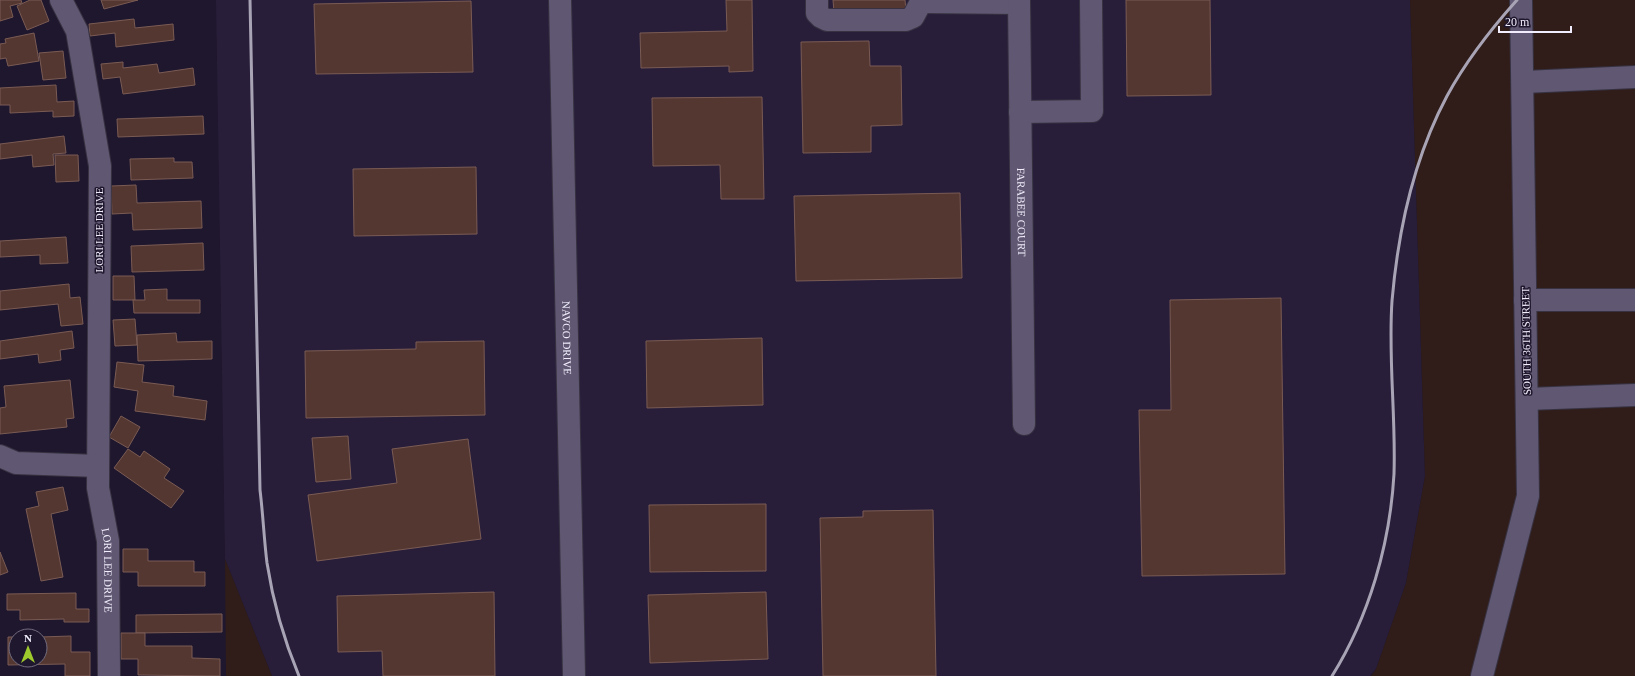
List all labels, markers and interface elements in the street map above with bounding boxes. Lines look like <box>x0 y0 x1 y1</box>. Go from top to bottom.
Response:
scale bar <box>1499 8 1571 34</box>
text: 20 m <box>1505 15 1530 29</box>
street label: FARABEE COURT <box>1015 168 1028 257</box>
street label: LORI LEE DRIVE <box>93 187 105 272</box>
street label: SOUTH 36TH STREET <box>1519 287 1533 395</box>
street label: NAVCO DRIVE <box>560 301 574 375</box>
street label: LORI LEE DRIVE <box>100 527 115 613</box>
north arrow <box>8 628 48 668</box>
text: N <box>24 632 32 644</box>

